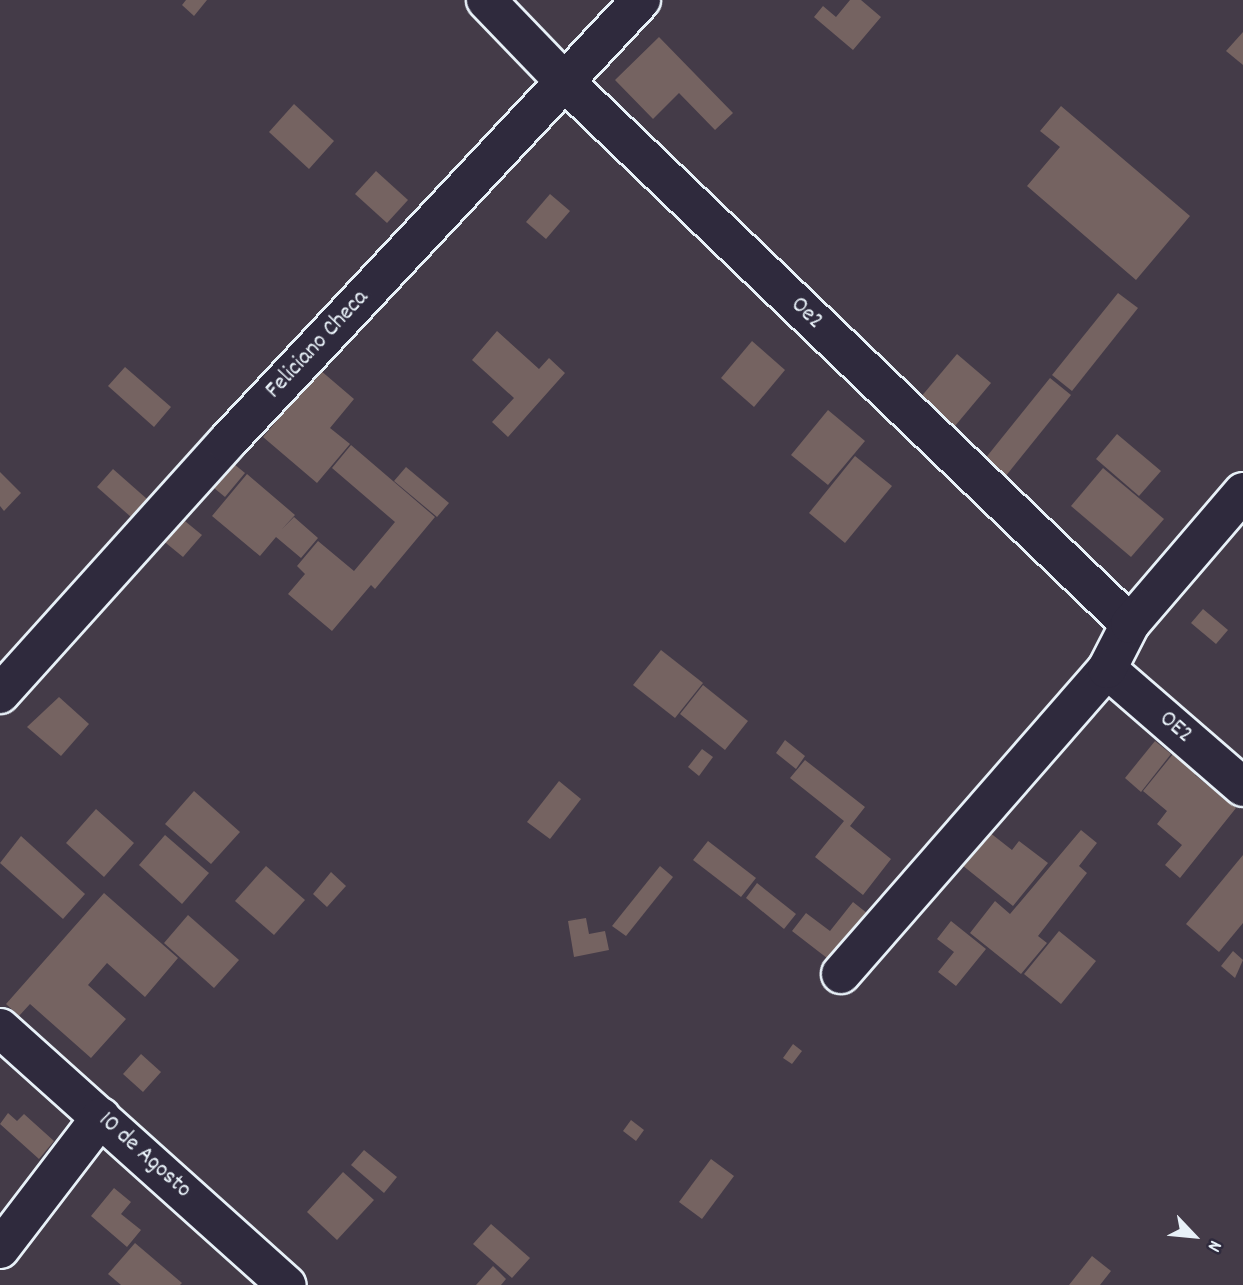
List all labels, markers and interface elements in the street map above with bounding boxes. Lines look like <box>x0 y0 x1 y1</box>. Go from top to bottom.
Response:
street label: Feliciano Checa <box>260 285 376 405</box>
street label: Oe2 <box>783 292 829 336</box>
street label: OE2 <box>1152 706 1198 750</box>
street label: 10 de Agosto <box>92 1107 196 1205</box>
north arrow <box>1159 1201 1229 1271</box>
text: N <box>1199 1235 1228 1256</box>

